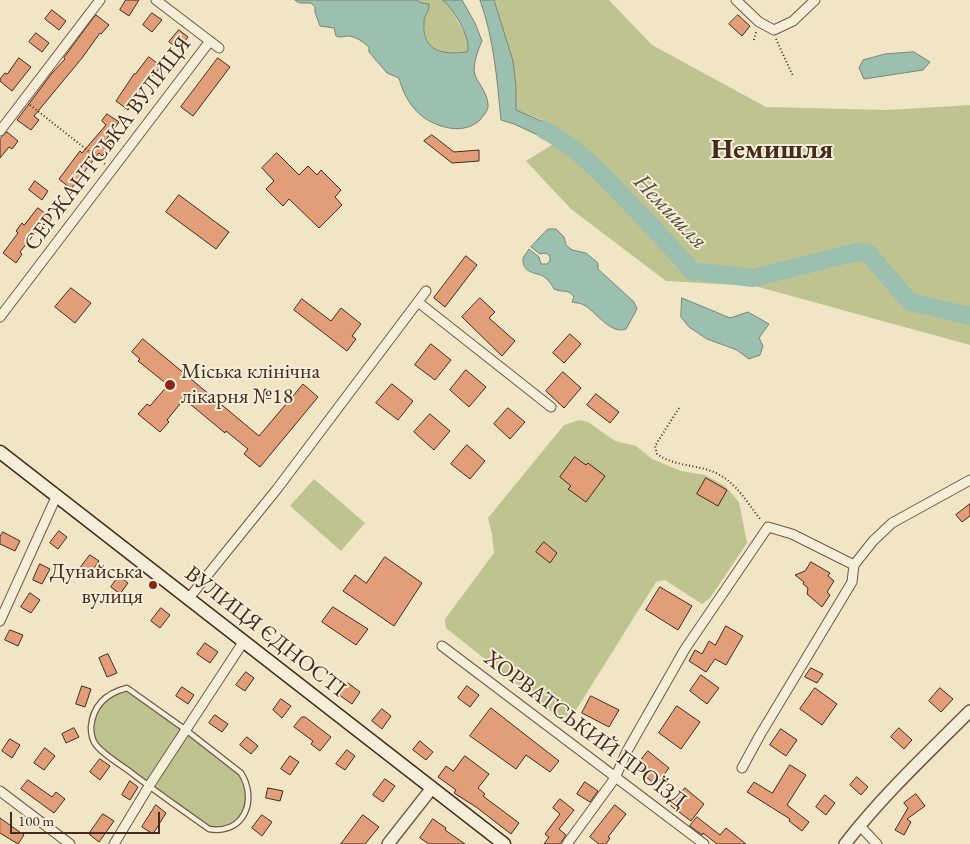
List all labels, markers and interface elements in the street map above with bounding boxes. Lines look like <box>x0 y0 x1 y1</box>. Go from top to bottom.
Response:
street label: СЕРЖАНТСЬКА ВУЛИЦЯ <box>19 32 197 256</box>
district label: Немишля <box>711 133 833 167</box>
water label: Немишля <box>627 168 713 256</box>
place label: Міська клінічна лікарня №18 <box>181 359 320 411</box>
marker: Міська клінічна лікарня №18 <box>163 378 177 392</box>
place label: Дунайська вулиця <box>50 559 143 610</box>
street label: ВУЛИЦЯ ЄДНОСТІ <box>179 561 351 703</box>
marker: Дунайська вулиця <box>147 579 159 591</box>
street label: ХОРВАТСЬКИЙ ПРОЇЗД <box>478 645 692 815</box>
scale bar <box>12 802 162 834</box>
text: 100 m <box>18 811 54 830</box>

